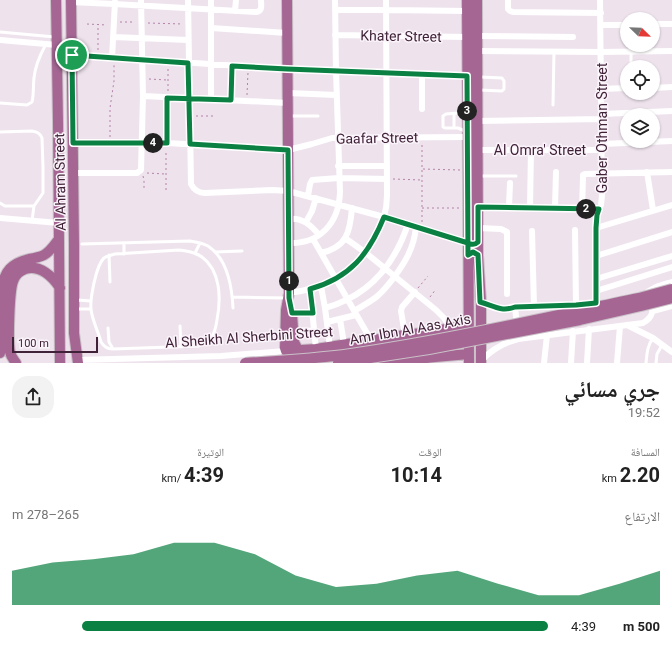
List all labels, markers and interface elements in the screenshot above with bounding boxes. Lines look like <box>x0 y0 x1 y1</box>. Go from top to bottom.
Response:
north arrow <box>620 12 660 52</box>
map controls <box>620 12 660 148</box>
street label: Khater Street <box>360 27 442 45</box>
pin <box>55 38 89 72</box>
icon: arrive <box>61 44 83 66</box>
button: locate <box>620 60 660 100</box>
street label: Gaber Othman Street <box>594 62 610 193</box>
pin: 3 <box>457 101 477 121</box>
text: 3 <box>464 104 470 117</box>
button: layers <box>620 108 660 148</box>
street label: Gaafar Street <box>336 129 419 147</box>
street label: Al Ahram Street <box>51 133 69 231</box>
pin: 4 <box>143 133 163 153</box>
text: 4 <box>150 136 156 149</box>
street label: Al Omra' Street <box>494 142 587 158</box>
pin: 2 <box>576 199 596 219</box>
text: 2 <box>583 202 589 215</box>
pin: 1 <box>279 271 299 291</box>
text: 1 <box>286 274 292 287</box>
street label: Amr Ibn Al Aas Axis <box>348 310 472 348</box>
street label: Al Sheikh Al Sherbini Street <box>165 323 334 351</box>
scale bar <box>12 335 98 354</box>
text: 100 m <box>18 337 49 350</box>
button: share <box>12 376 54 418</box>
text: جري مسائي <box>564 377 660 402</box>
text: 19:52 <box>628 405 660 420</box>
text: الوتيرة <box>197 446 224 459</box>
text: الوقت <box>418 446 442 459</box>
text: المسافة <box>631 446 660 459</box>
text: 4:39 <box>184 463 224 487</box>
text: 10:14 <box>390 463 442 487</box>
text: 2.20 <box>620 463 660 487</box>
text: /km <box>161 472 184 485</box>
text: km <box>602 472 620 485</box>
text: 265–278 m <box>12 507 79 522</box>
text: الارتفاع <box>625 509 660 524</box>
text: 4:39 <box>571 619 596 634</box>
text: 500 m <box>623 619 660 634</box>

